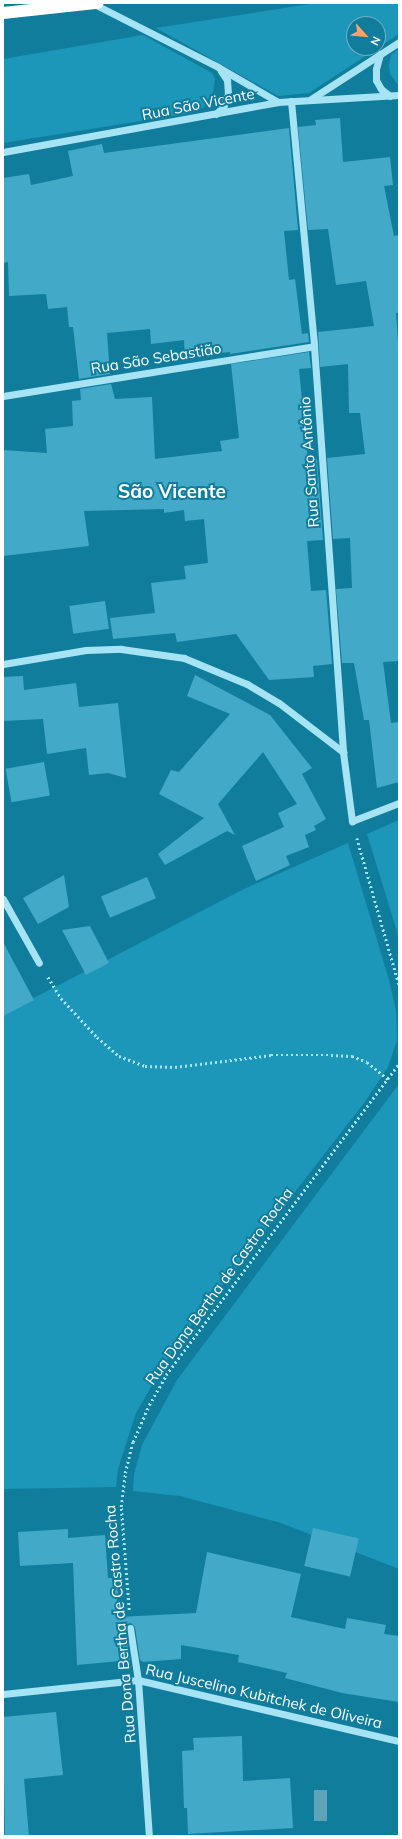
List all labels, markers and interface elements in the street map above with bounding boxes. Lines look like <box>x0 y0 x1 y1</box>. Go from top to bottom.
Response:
north arrow <box>346 16 386 56</box>
text: N <box>368 34 384 48</box>
street label: Rua São Vicente <box>140 84 256 124</box>
street label: Rua São Sebastião <box>89 339 223 377</box>
street label: Rua Santo Antônio <box>295 396 323 528</box>
district label: São Vicente <box>118 481 226 503</box>
street label: Rua Dona Bertha de Castro Rocha <box>141 1184 297 1388</box>
street label: Rua Dona Bertha de Castro Rocha <box>101 1504 139 1744</box>
street label: Rua Juscelino Kubitchek de Oliveira <box>144 1660 384 1732</box>

